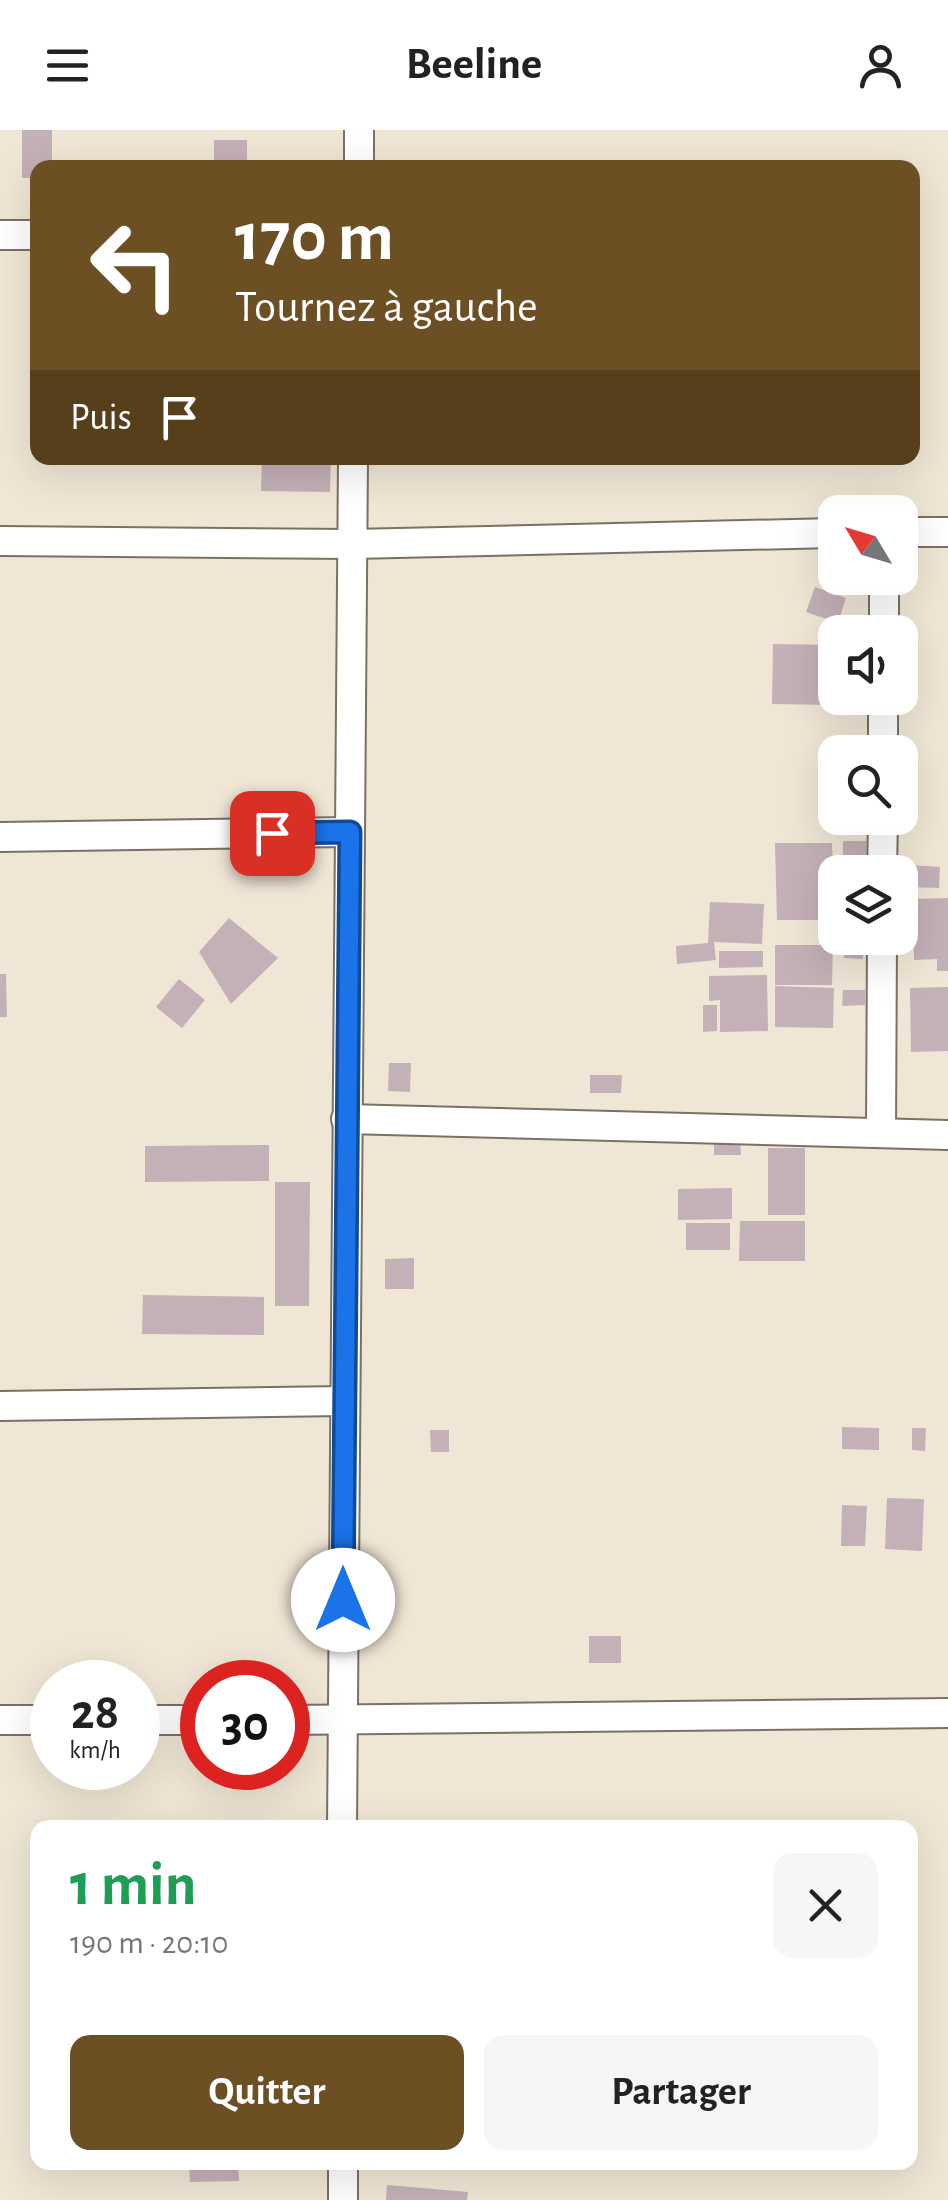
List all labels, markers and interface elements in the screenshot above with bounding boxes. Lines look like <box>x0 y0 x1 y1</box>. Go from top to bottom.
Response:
icon: menu <box>40 38 95 93</box>
icon: person <box>853 38 908 93</box>
text: Beeline <box>406 42 542 87</box>
icon: left <box>70 200 200 330</box>
text: 170 m <box>235 203 394 273</box>
text: Tournez à gauche <box>235 285 538 330</box>
icon: arrive <box>152 390 207 445</box>
text: Puis <box>70 399 132 437</box>
north arrow <box>818 495 918 595</box>
map controls <box>818 495 918 955</box>
button: sound <box>818 615 918 715</box>
button: search <box>818 735 918 835</box>
pin <box>230 791 315 876</box>
icon: arrive <box>245 806 300 861</box>
button: layers <box>818 855 918 955</box>
position arrow <box>291 1548 395 1652</box>
speed limit sign: 30 <box>180 1660 310 1790</box>
text: 28 <box>71 1688 119 1738</box>
text: km/h <box>69 1738 121 1763</box>
button: close <box>773 1853 878 1958</box>
text: 1 min <box>70 1856 196 1916</box>
text: 190 m · 20:10 <box>70 1927 228 1959</box>
button: Quitter <box>70 2035 464 2150</box>
button: Partager <box>484 2035 878 2150</box>

